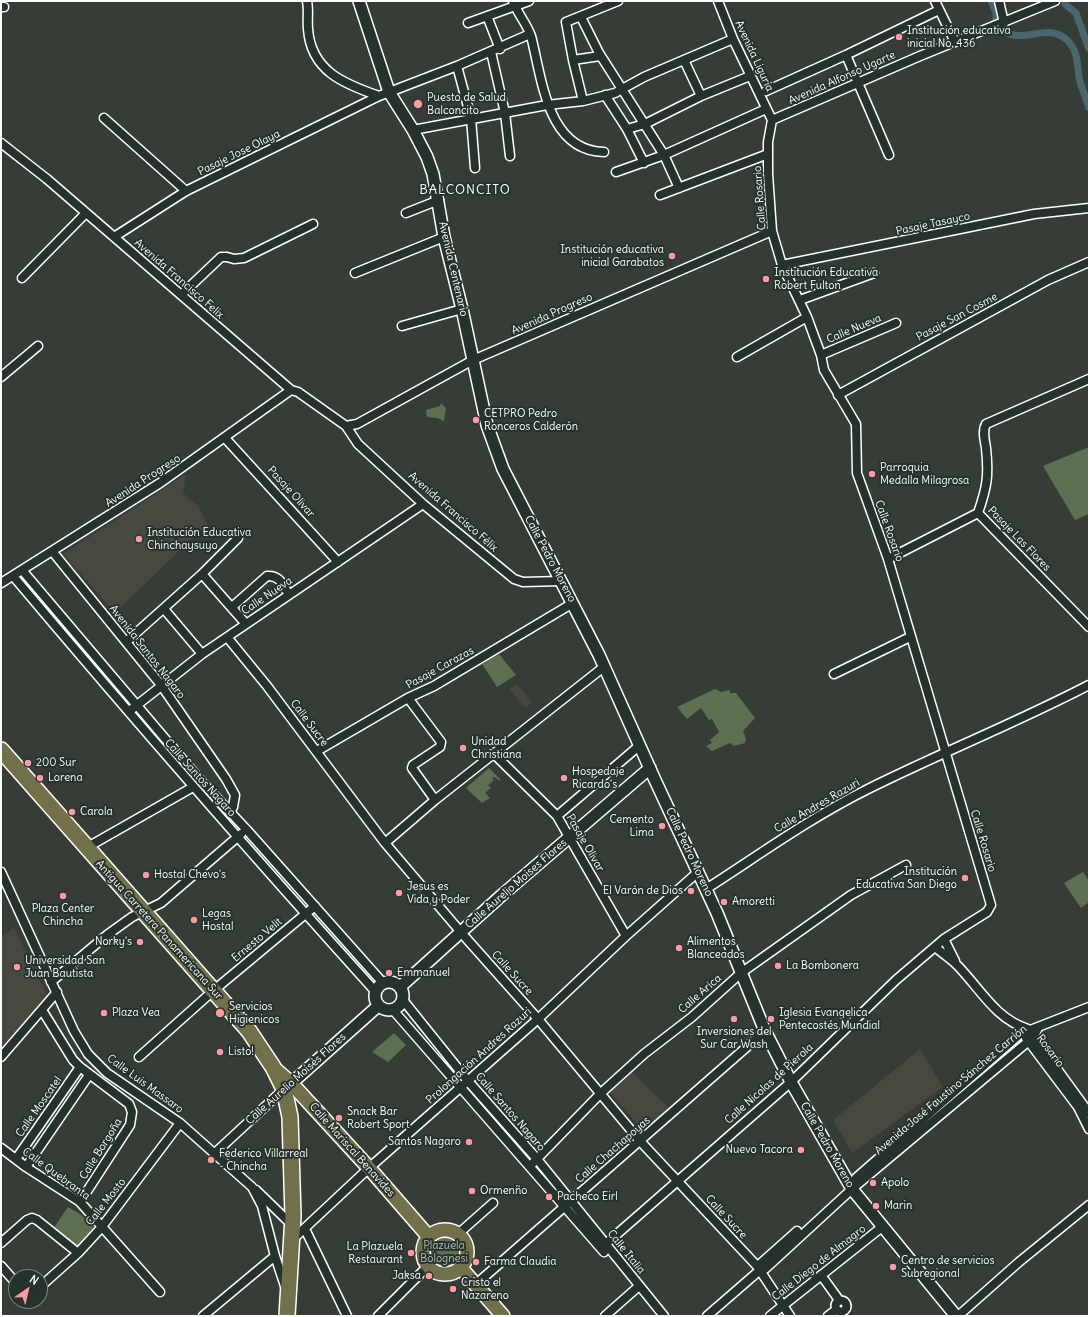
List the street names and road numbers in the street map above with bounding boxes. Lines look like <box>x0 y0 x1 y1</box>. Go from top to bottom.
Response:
street label: Avenida Liguria <box>732 18 776 94</box>
street label: Avenida Alfonso Ugarte <box>786 48 898 108</box>
street label: Pasaje Jose Olaya <box>196 127 282 179</box>
street label: Calle Rosario <box>751 165 769 231</box>
street label: Pasaje Tasayco <box>895 210 971 238</box>
street label: Avenida Centenario <box>436 220 470 318</box>
street label: Avenida Francisco Felix <box>131 236 227 322</box>
street label: Avenida Progreso <box>510 290 594 338</box>
street label: Pasaje San Cosme <box>914 290 1000 344</box>
street label: Calle Nueva <box>825 312 883 346</box>
street label: Avenida Progreso <box>103 452 183 510</box>
street label: Pasaje Olivar <box>265 464 317 520</box>
street label: Avenida Francisco Félix <box>405 469 501 555</box>
street label: Calle Rosario <box>872 498 906 564</box>
street label: Pasaje Las Flores <box>985 504 1053 574</box>
street label: Calle Pedro Moreno <box>522 513 578 605</box>
street label: Calle Nueva <box>239 574 295 618</box>
street label: Avenida Santos Nagaro <box>106 602 188 702</box>
street label: Pasaje Carazas <box>404 644 476 692</box>
street label: Calle Sucre <box>287 697 331 749</box>
street label: Calle Santos Nagaro <box>162 736 238 820</box>
street label: Calle Andres Razuri <box>772 776 862 836</box>
street label: Calle Pedro Moreno <box>663 806 715 898</box>
street label: Calle Rosario <box>967 808 999 874</box>
street label: Pasaje Olivar <box>563 812 607 874</box>
street label: Calle Aureljo Moises Flores <box>463 836 569 932</box>
street label: Antigua Carretera Panamericana Sur <box>93 857 225 1003</box>
street label: Ernesto Velit <box>229 915 285 965</box>
street label: Calle Sucre <box>489 948 535 998</box>
street label: Calle Arica <box>676 972 724 1016</box>
street label: Prolongación Andres Razuri <box>424 1005 534 1107</box>
street label: Avenida José Faustino Sánchez Carrión <box>872 1022 1030 1158</box>
street label: Calle Aurelio Moisés Flores <box>243 1031 349 1127</box>
street label: Rosario <box>1033 1032 1067 1070</box>
street label: Calle Nicolas de Pierola <box>722 1041 816 1127</box>
street label: Calle Luis Massaro <box>104 1052 186 1116</box>
street label: Calle Santos Nagaro <box>472 1070 548 1154</box>
street label: Calle Moscatel <box>13 1074 65 1140</box>
street label: Calle Mariscal Benavides <box>306 1100 398 1200</box>
street label: Calle Pedro Moreno <box>797 1100 857 1190</box>
street label: Calle Chachapoyas <box>573 1114 653 1186</box>
street label: Calle Borgoña <box>77 1116 125 1182</box>
street label: Calle Quebranta <box>20 1145 92 1203</box>
street label: Calle Mosto <box>83 1176 129 1228</box>
street label: Calle Sucre <box>702 1192 750 1242</box>
street label: Calle Diego de Almagro <box>770 1222 868 1304</box>
street label: Calle Italia <box>604 1227 648 1277</box>

